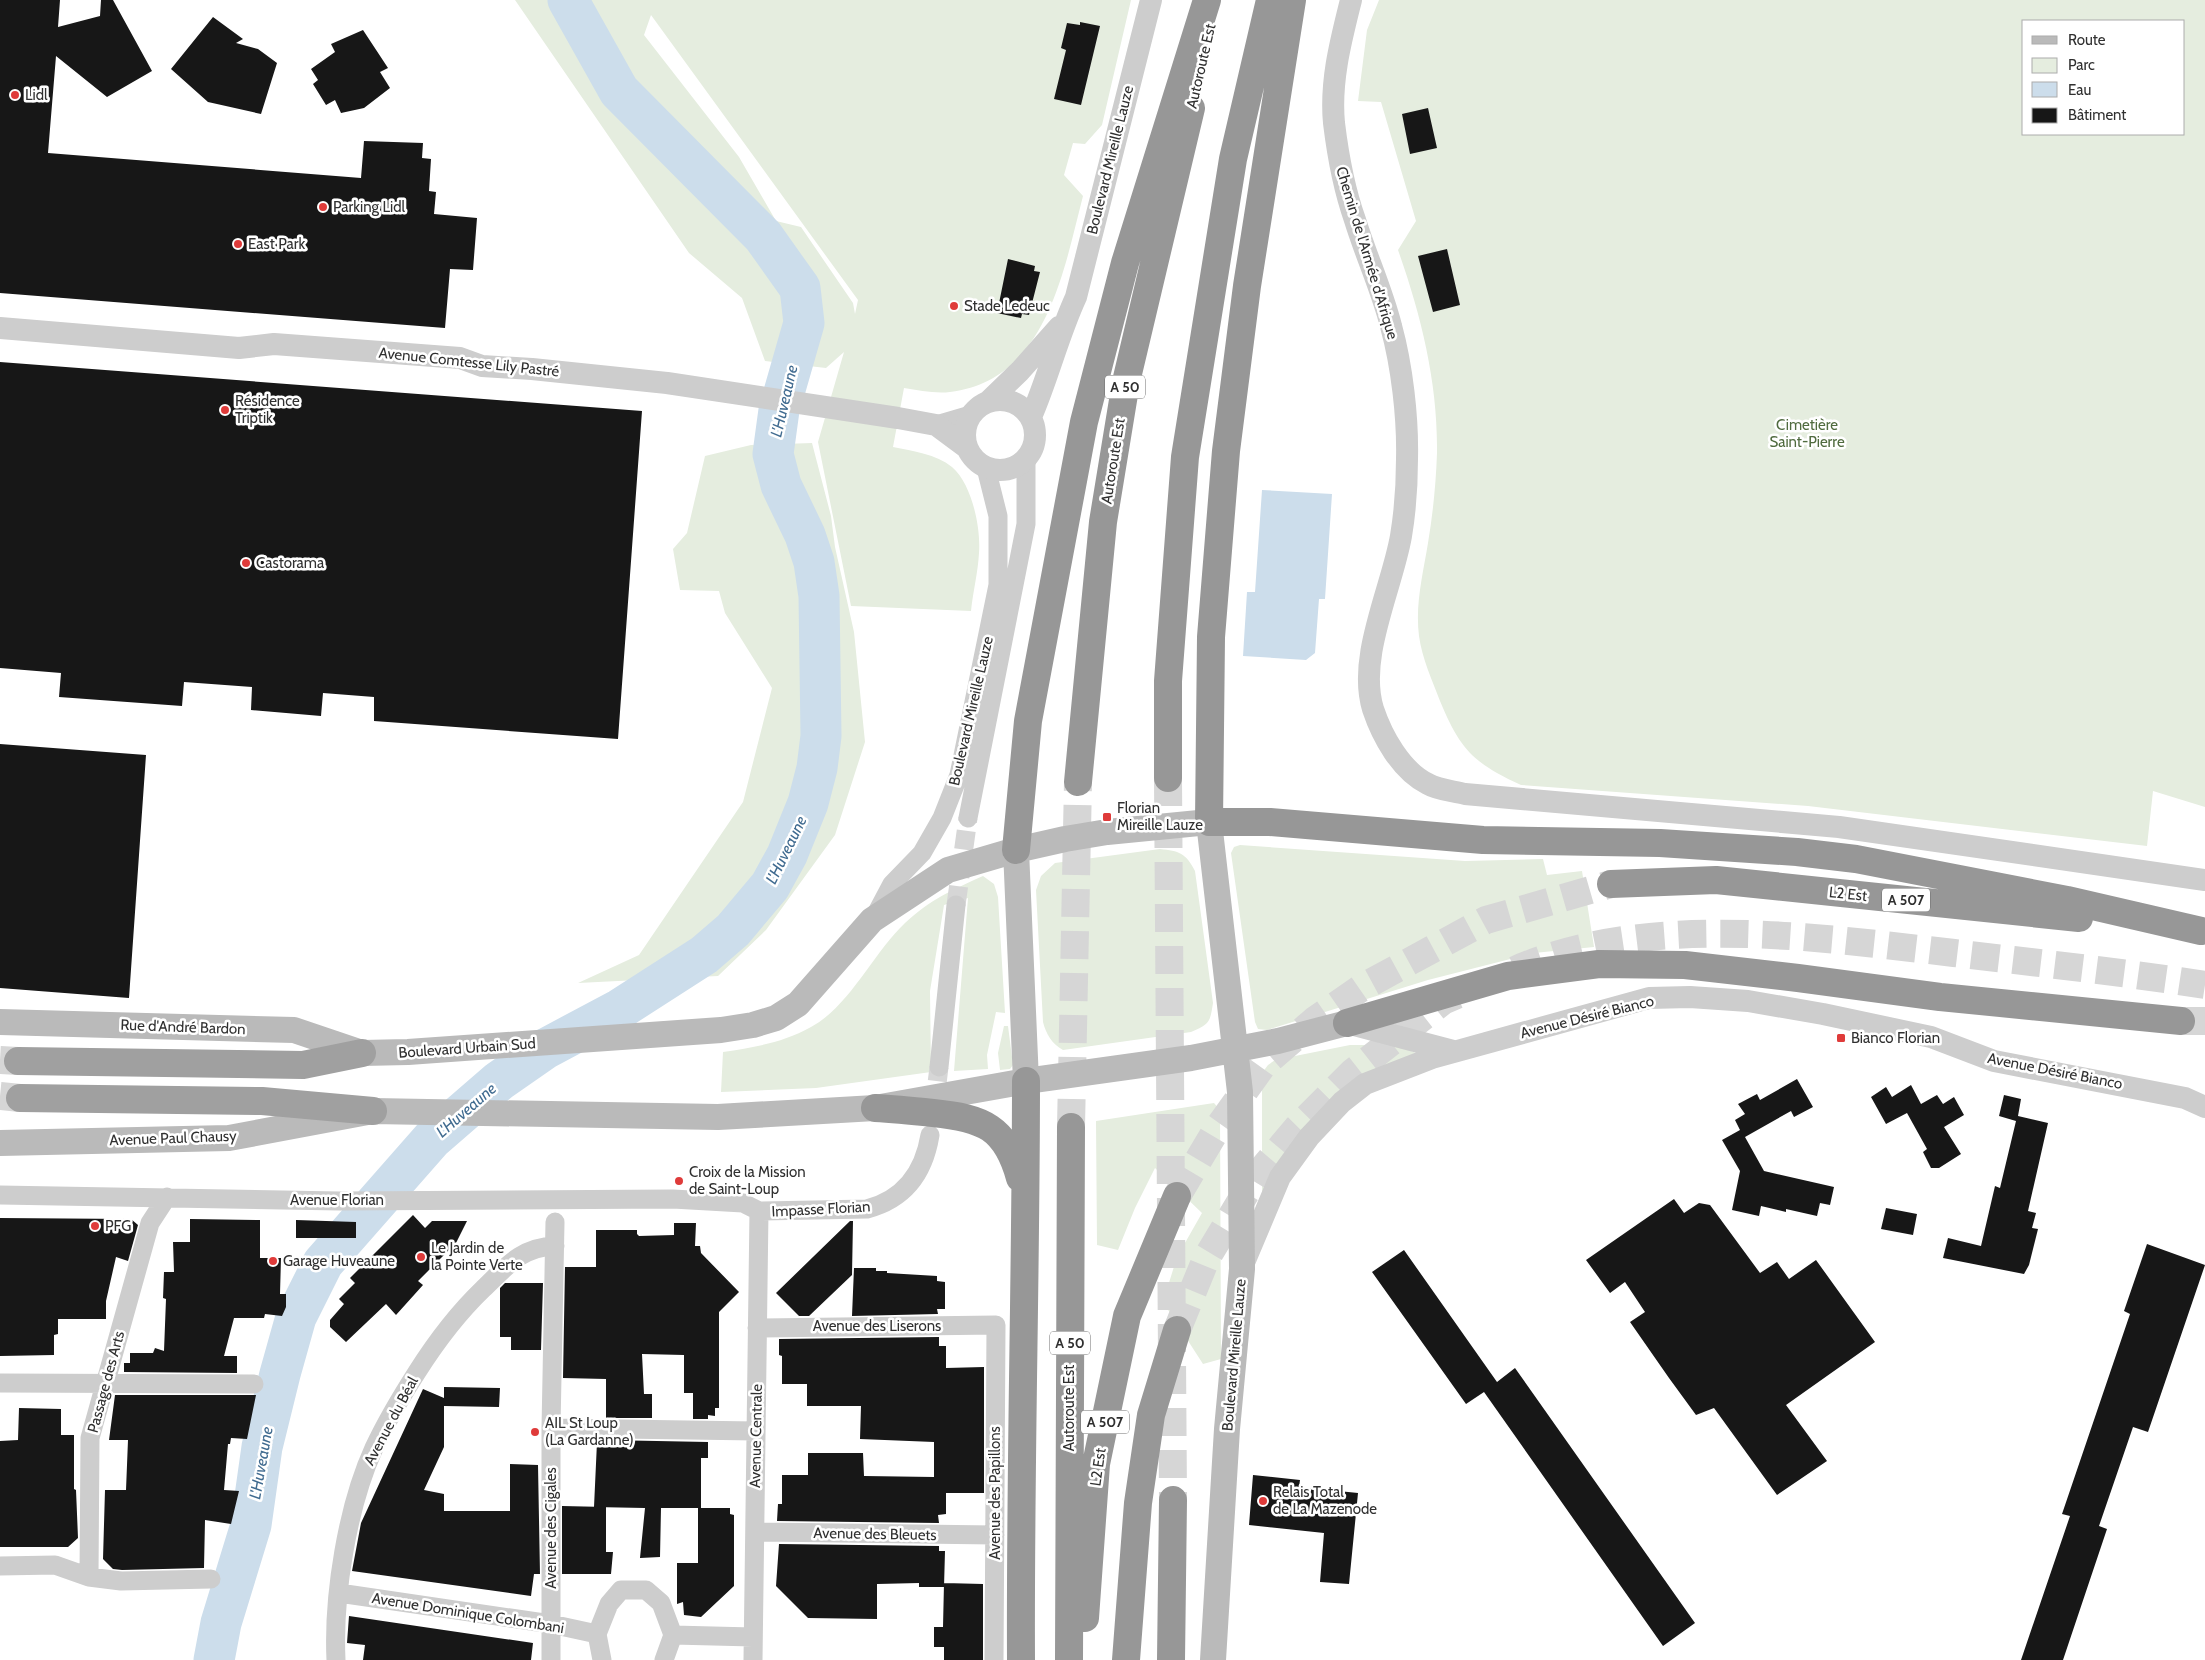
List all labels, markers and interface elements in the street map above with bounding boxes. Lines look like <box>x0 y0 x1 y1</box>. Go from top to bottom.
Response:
legend <box>2022 20 2185 135</box>
street label: Autoroute Est <box>1183 22 1219 110</box>
text: Route <box>2068 31 2106 49</box>
text: Parc <box>2068 56 2095 74</box>
text: Eau <box>2068 81 2091 99</box>
street label: Boulevard Mireille Lauze <box>1083 83 1137 236</box>
place label: Lidl <box>25 86 48 104</box>
marker: Lidl <box>9 89 21 101</box>
text: Bâtiment <box>2068 106 2126 124</box>
street label: Chemin de l'Armée d'Afrique <box>1332 164 1402 342</box>
place label: Parking Lidl <box>333 198 405 216</box>
marker: Parking Lidl <box>317 201 329 213</box>
place label: East Park <box>248 235 305 253</box>
marker: East Park <box>232 238 244 250</box>
place label: Stade Ledeuc <box>964 297 1050 315</box>
marker: Stade Ledeuc <box>948 300 960 312</box>
street label: Avenue Comtesse Lily Pastré <box>378 344 561 380</box>
water label: L'Huveaune <box>767 363 801 439</box>
road number: A 50 <box>1105 376 1145 398</box>
place label: Résidence Triptik <box>235 392 300 427</box>
marker: Résidence Triptik <box>219 404 231 416</box>
park label: Cimetière Saint-Pierre <box>1769 416 1845 451</box>
street label: Autoroute Est <box>1097 417 1129 505</box>
place label: Castorama <box>256 554 325 572</box>
marker: Castorama <box>240 557 252 569</box>
street label: Boulevard Mireille Lauze <box>945 634 997 787</box>
place label: Florian Mireille Lauze <box>1117 799 1203 834</box>
marker: Florian Mireille Lauze <box>1101 811 1113 823</box>
water label: L'Huveaune <box>761 813 811 887</box>
street label: L2 Est <box>1828 883 1868 905</box>
road number: A 507 <box>1882 888 1930 912</box>
street label: Avenue Désiré Bianco <box>1518 992 1656 1042</box>
street label: Rue d'André Bardon <box>120 1016 246 1038</box>
place label: Bianco Florian <box>1851 1029 1940 1047</box>
marker: Bianco Florian <box>1835 1032 1847 1044</box>
street label: Boulevard Urbain Sud <box>398 1034 536 1062</box>
street label: Avenue Désiré Bianco <box>1986 1049 2124 1093</box>
water label: L'Huveaune <box>432 1079 500 1141</box>
street label: Avenue Paul Chausy <box>109 1127 237 1149</box>
place label: Croix de la Mission de Saint-Loup <box>689 1163 806 1198</box>
marker: Croix de la Mission de Saint-Loup <box>673 1175 685 1187</box>
street label: Avenue Florian <box>290 1191 384 1209</box>
street label: Impasse Florian <box>771 1197 871 1221</box>
place label: PFG <box>105 1217 131 1235</box>
marker: PFG <box>89 1220 101 1232</box>
place label: Le Jardin de la Pointe Verte <box>431 1239 523 1274</box>
marker: Le Jardin de la Pointe Verte <box>415 1251 427 1263</box>
place label: Garage Huveaune <box>283 1252 395 1270</box>
marker: Garage Huveaune <box>267 1255 279 1267</box>
street label: Boulevard Mireille Lauze <box>1218 1278 1250 1432</box>
street label: Avenue des Liserons <box>813 1317 941 1335</box>
street label: Passage des Arts <box>84 1329 128 1435</box>
road number: A 50 <box>1050 1332 1090 1355</box>
street label: Autoroute Est <box>1060 1365 1078 1451</box>
street label: Avenue du Béal <box>360 1373 422 1468</box>
street label: Avenue Centrale <box>746 1384 766 1488</box>
road number: A 507 <box>1081 1410 1129 1434</box>
place label: AIL St Loup (La Gardanne) <box>545 1414 634 1449</box>
water label: L'Huveaune <box>245 1425 277 1501</box>
marker: AIL St Loup (La Gardanne) <box>529 1426 541 1438</box>
street label: Avenue des Papillons <box>986 1426 1004 1560</box>
street label: L2 Est <box>1086 1447 1110 1487</box>
street label: Avenue des Cigales <box>542 1467 560 1589</box>
place label: Relais Total de La Mazenode <box>1273 1483 1377 1518</box>
marker: Relais Total de La Mazenode <box>1257 1495 1269 1507</box>
street label: Avenue des Bleuets <box>813 1524 937 1544</box>
street label: Avenue Dominique Colombani <box>371 1589 565 1637</box>

